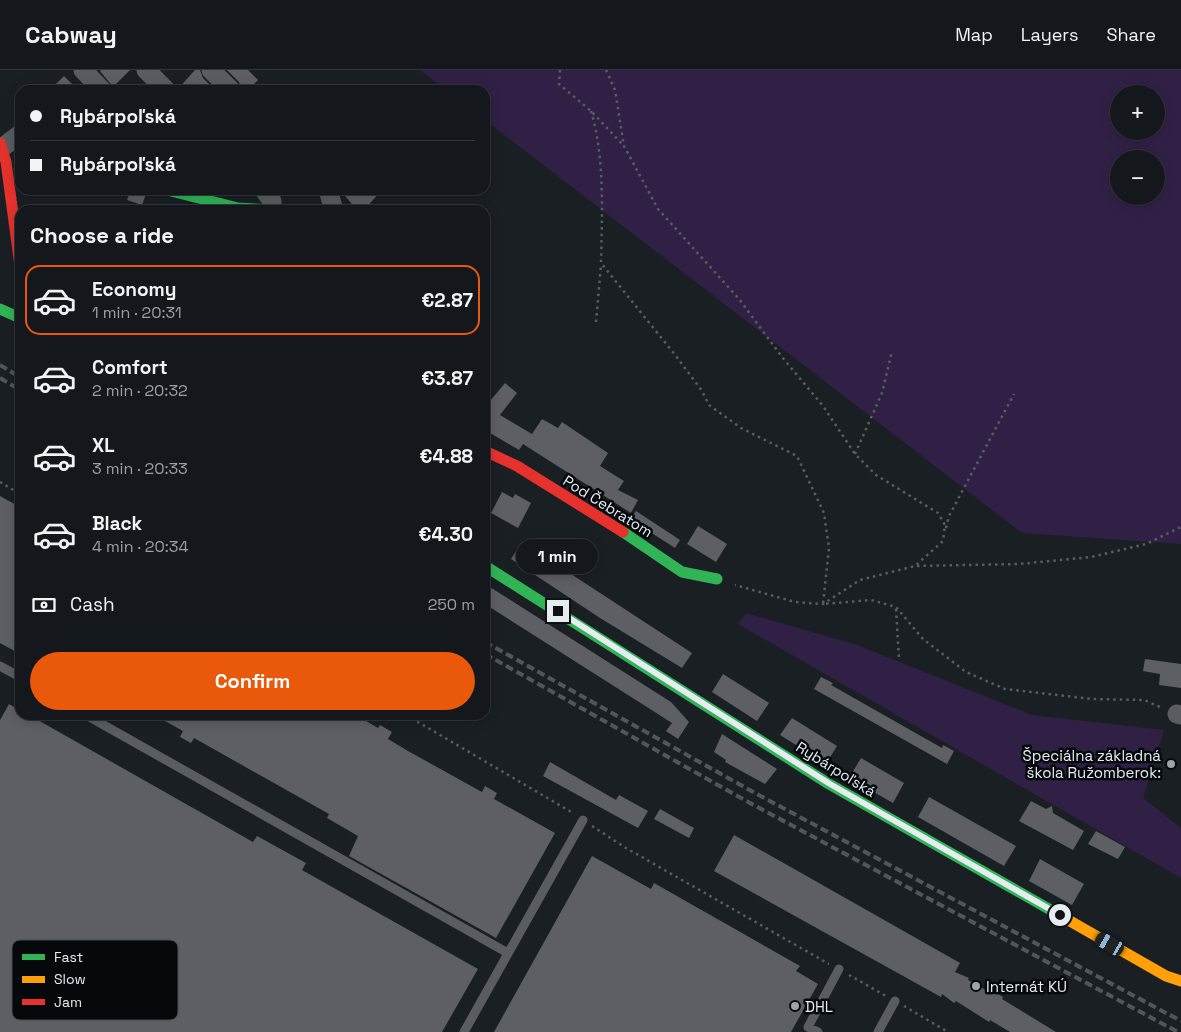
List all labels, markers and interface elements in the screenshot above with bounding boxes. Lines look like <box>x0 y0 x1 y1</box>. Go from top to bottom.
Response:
text: Cabway <box>25 19 117 50</box>
text: Map <box>955 23 993 46</box>
text: Layers <box>1021 23 1078 46</box>
text: Share <box>1106 23 1156 46</box>
map controls <box>1110 85 1165 205</box>
button: + <box>1110 85 1165 140</box>
text: Rybárpoľská <box>60 104 176 129</box>
button: − <box>1110 150 1165 205</box>
text: Rybárpoľská <box>60 152 176 177</box>
text: Choose a ride <box>30 221 174 249</box>
text: Economy <box>92 277 176 302</box>
icon: car <box>32 278 77 323</box>
text: €2.87 <box>421 288 473 313</box>
text: 1 min · 20:31 <box>92 302 182 323</box>
text: Comfort <box>92 355 168 380</box>
icon: car <box>32 356 77 401</box>
text: €3.87 <box>421 366 473 391</box>
text: 2 min · 20:32 <box>92 380 188 401</box>
text: XL <box>92 433 115 458</box>
icon: car <box>32 434 77 479</box>
text: €4.88 <box>420 444 473 469</box>
text: 3 min · 20:33 <box>92 458 188 479</box>
street label: Pod Čebratom <box>560 471 656 541</box>
text: Black <box>92 511 142 536</box>
icon: car <box>32 512 77 557</box>
text: €4.30 <box>419 522 473 547</box>
text: 4 min · 20:34 <box>92 536 188 557</box>
callout: 1 min <box>517 538 599 574</box>
text: 1 min <box>537 546 577 567</box>
icon: cash <box>30 591 58 619</box>
text: Cash <box>70 592 115 617</box>
text: 250 m <box>428 594 475 615</box>
route end <box>547 600 569 622</box>
button: Confirm <box>30 652 475 710</box>
street label: Rybárpoľská <box>793 737 880 801</box>
place label: Špeciálna základná škola Ružomberok: <box>1023 746 1161 782</box>
marker: Špeciálna základná škola Ružomberok: <box>1165 758 1177 770</box>
route start <box>1049 904 1071 926</box>
car <box>1093 930 1126 958</box>
legend <box>12 940 178 1020</box>
text: Fast <box>54 948 83 966</box>
text: Slow <box>54 970 86 988</box>
place label: Internát KÚ <box>986 977 1067 996</box>
marker: Internát KÚ <box>970 980 982 992</box>
text: Jam <box>54 993 82 1011</box>
place label: DHL <box>805 997 833 1016</box>
marker: DHL <box>789 1000 801 1012</box>

